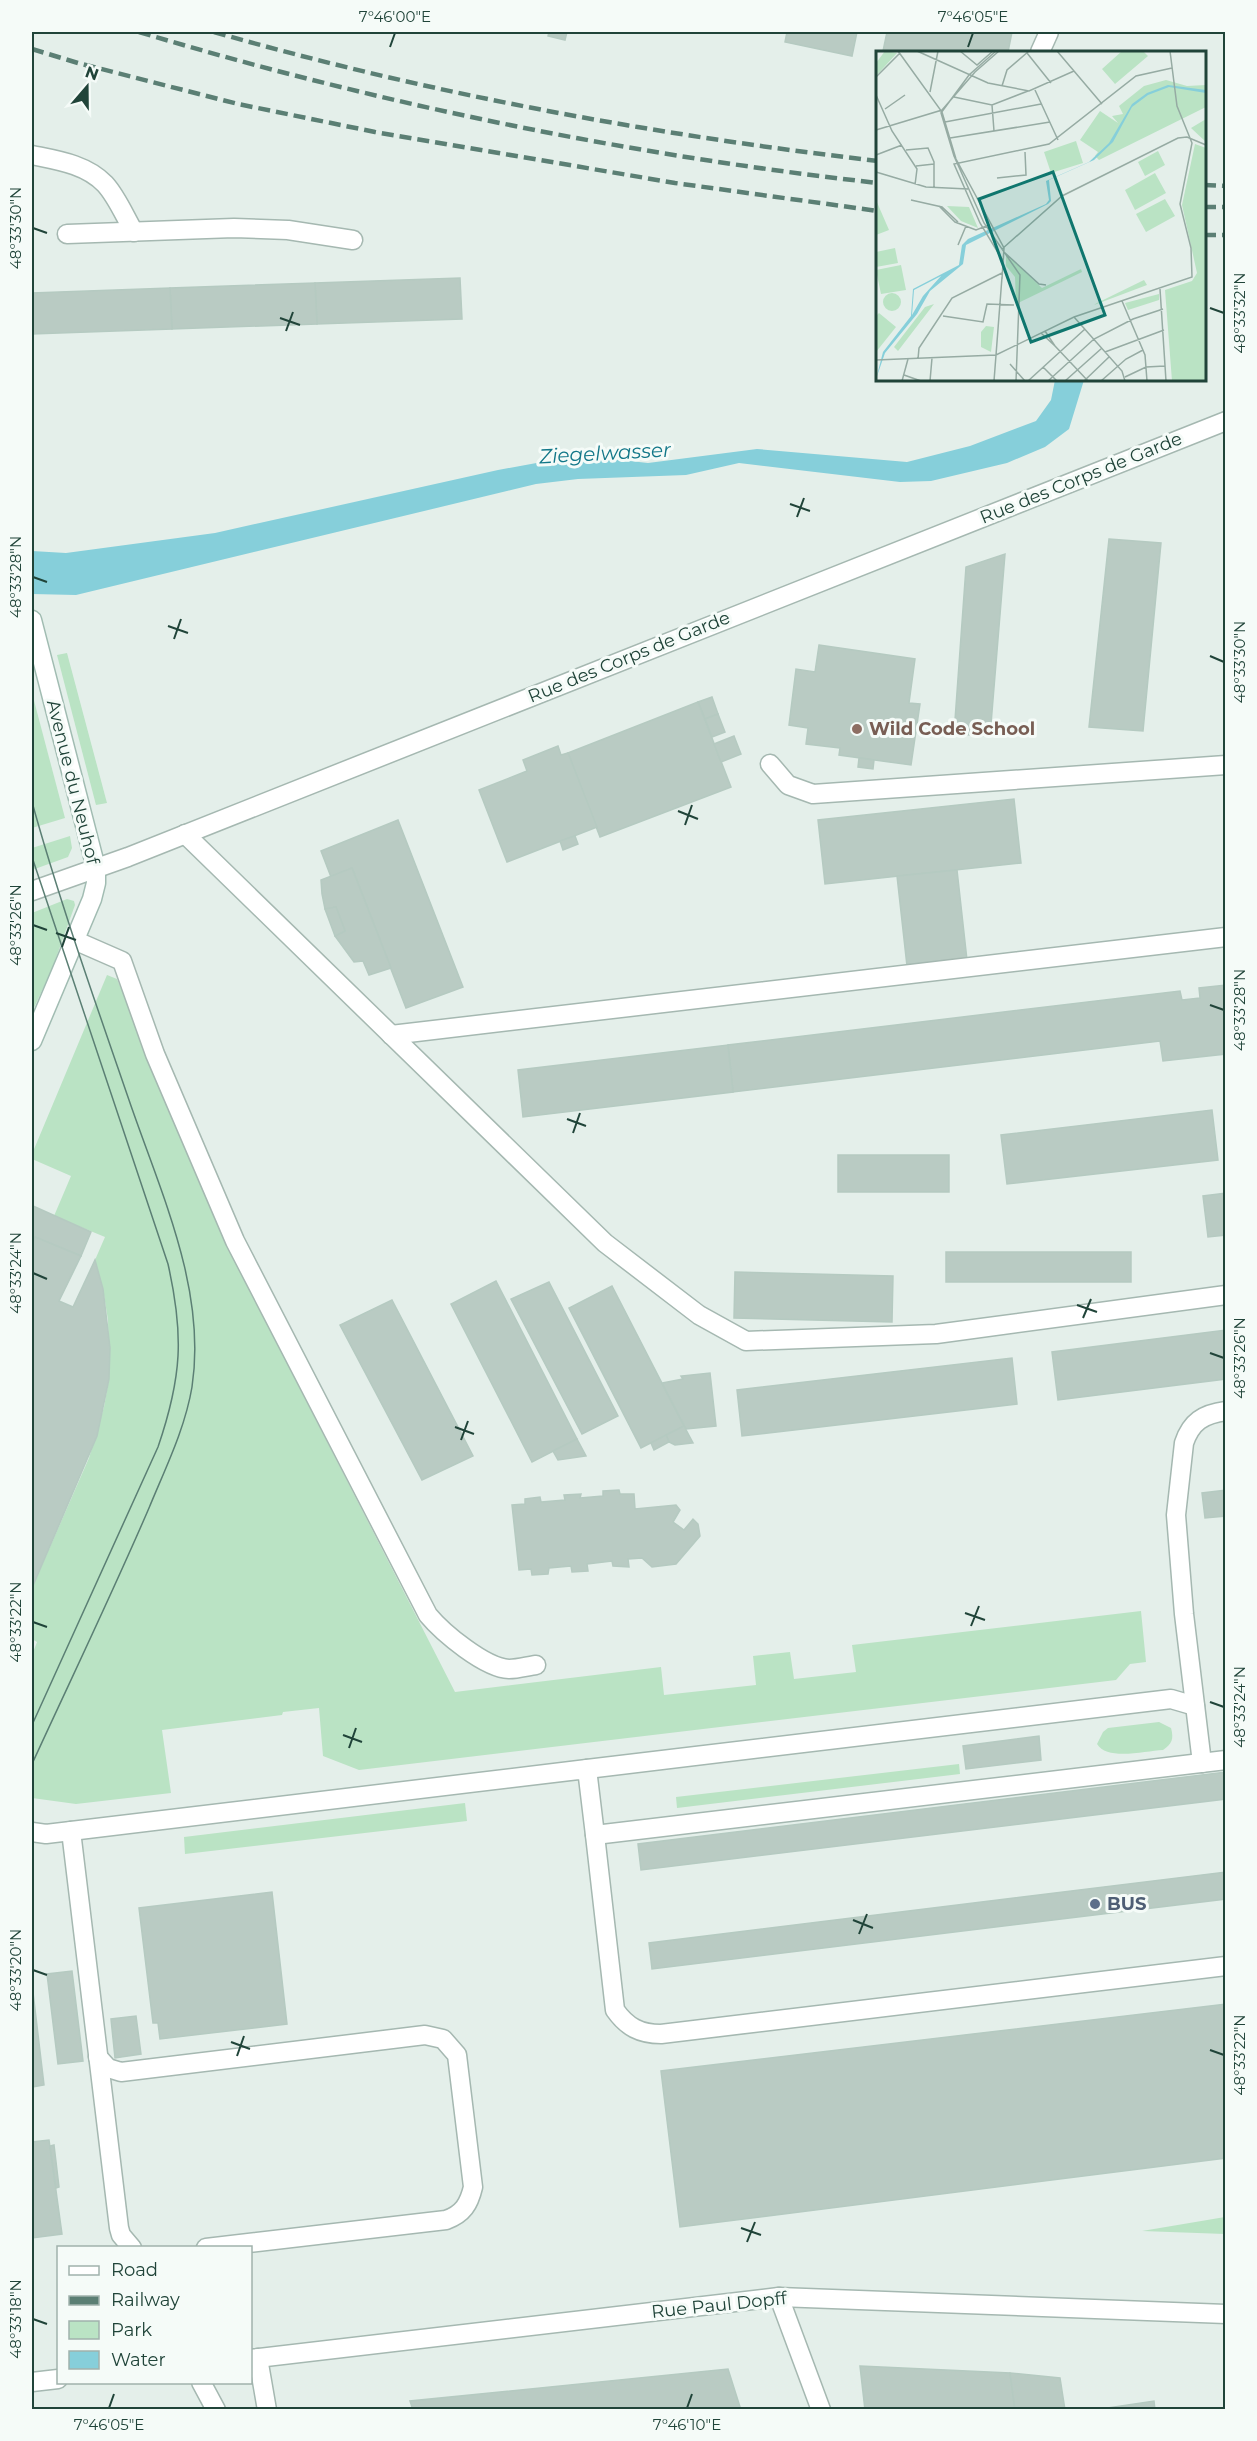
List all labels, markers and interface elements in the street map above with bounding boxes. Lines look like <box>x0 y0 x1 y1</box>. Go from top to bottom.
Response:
text: 7°46'00"E <box>359 7 431 26</box>
text: 7°46'05"E <box>938 7 1008 26</box>
inset map <box>876 51 1206 381</box>
north arrow <box>57 57 117 117</box>
text: N <box>83 62 101 85</box>
text: 48°33'30"N <box>6 187 25 269</box>
text: 48°33'32"N <box>1230 273 1249 353</box>
street label: Rue des Corps de Garde <box>977 427 1185 529</box>
water label: Ziegelwasser <box>537 438 673 468</box>
text: 48°33'28"N <box>6 536 25 618</box>
street label: Rue des Corps de Garde <box>525 606 733 708</box>
text: 48°33'30"N <box>1230 621 1249 703</box>
street label: Avenue du Neuhof <box>42 697 104 867</box>
place label: Wild Code School <box>869 718 1035 740</box>
marker: Wild Code School <box>850 722 864 736</box>
text: 48°33'26"N <box>6 884 25 966</box>
text: 48°33'28"N <box>1230 969 1249 1051</box>
text: 48°33'24"N <box>6 1232 25 1314</box>
text: 48°33'26"N <box>1230 1317 1249 1399</box>
text: 48°33'22"N <box>6 1581 25 1663</box>
text: 48°33'24"N <box>1230 1666 1249 1748</box>
place label: BUS <box>1107 1893 1146 1915</box>
marker: BUS <box>1088 1897 1102 1911</box>
text: 48°33'20"N <box>6 1929 25 2011</box>
text: 48°33'22"N <box>1230 2014 1249 2096</box>
legend <box>57 2246 252 2384</box>
text: Road <box>111 2259 158 2281</box>
text: 48°33'18"N <box>6 2279 25 2359</box>
street label: Rue Paul Dopff <box>650 2287 789 2323</box>
text: Railway <box>111 2289 180 2311</box>
text: Park <box>111 2319 152 2341</box>
text: Water <box>111 2349 166 2371</box>
text: 7°46'05"E <box>74 2415 144 2434</box>
text: 7°46'10"E <box>653 2415 721 2434</box>

